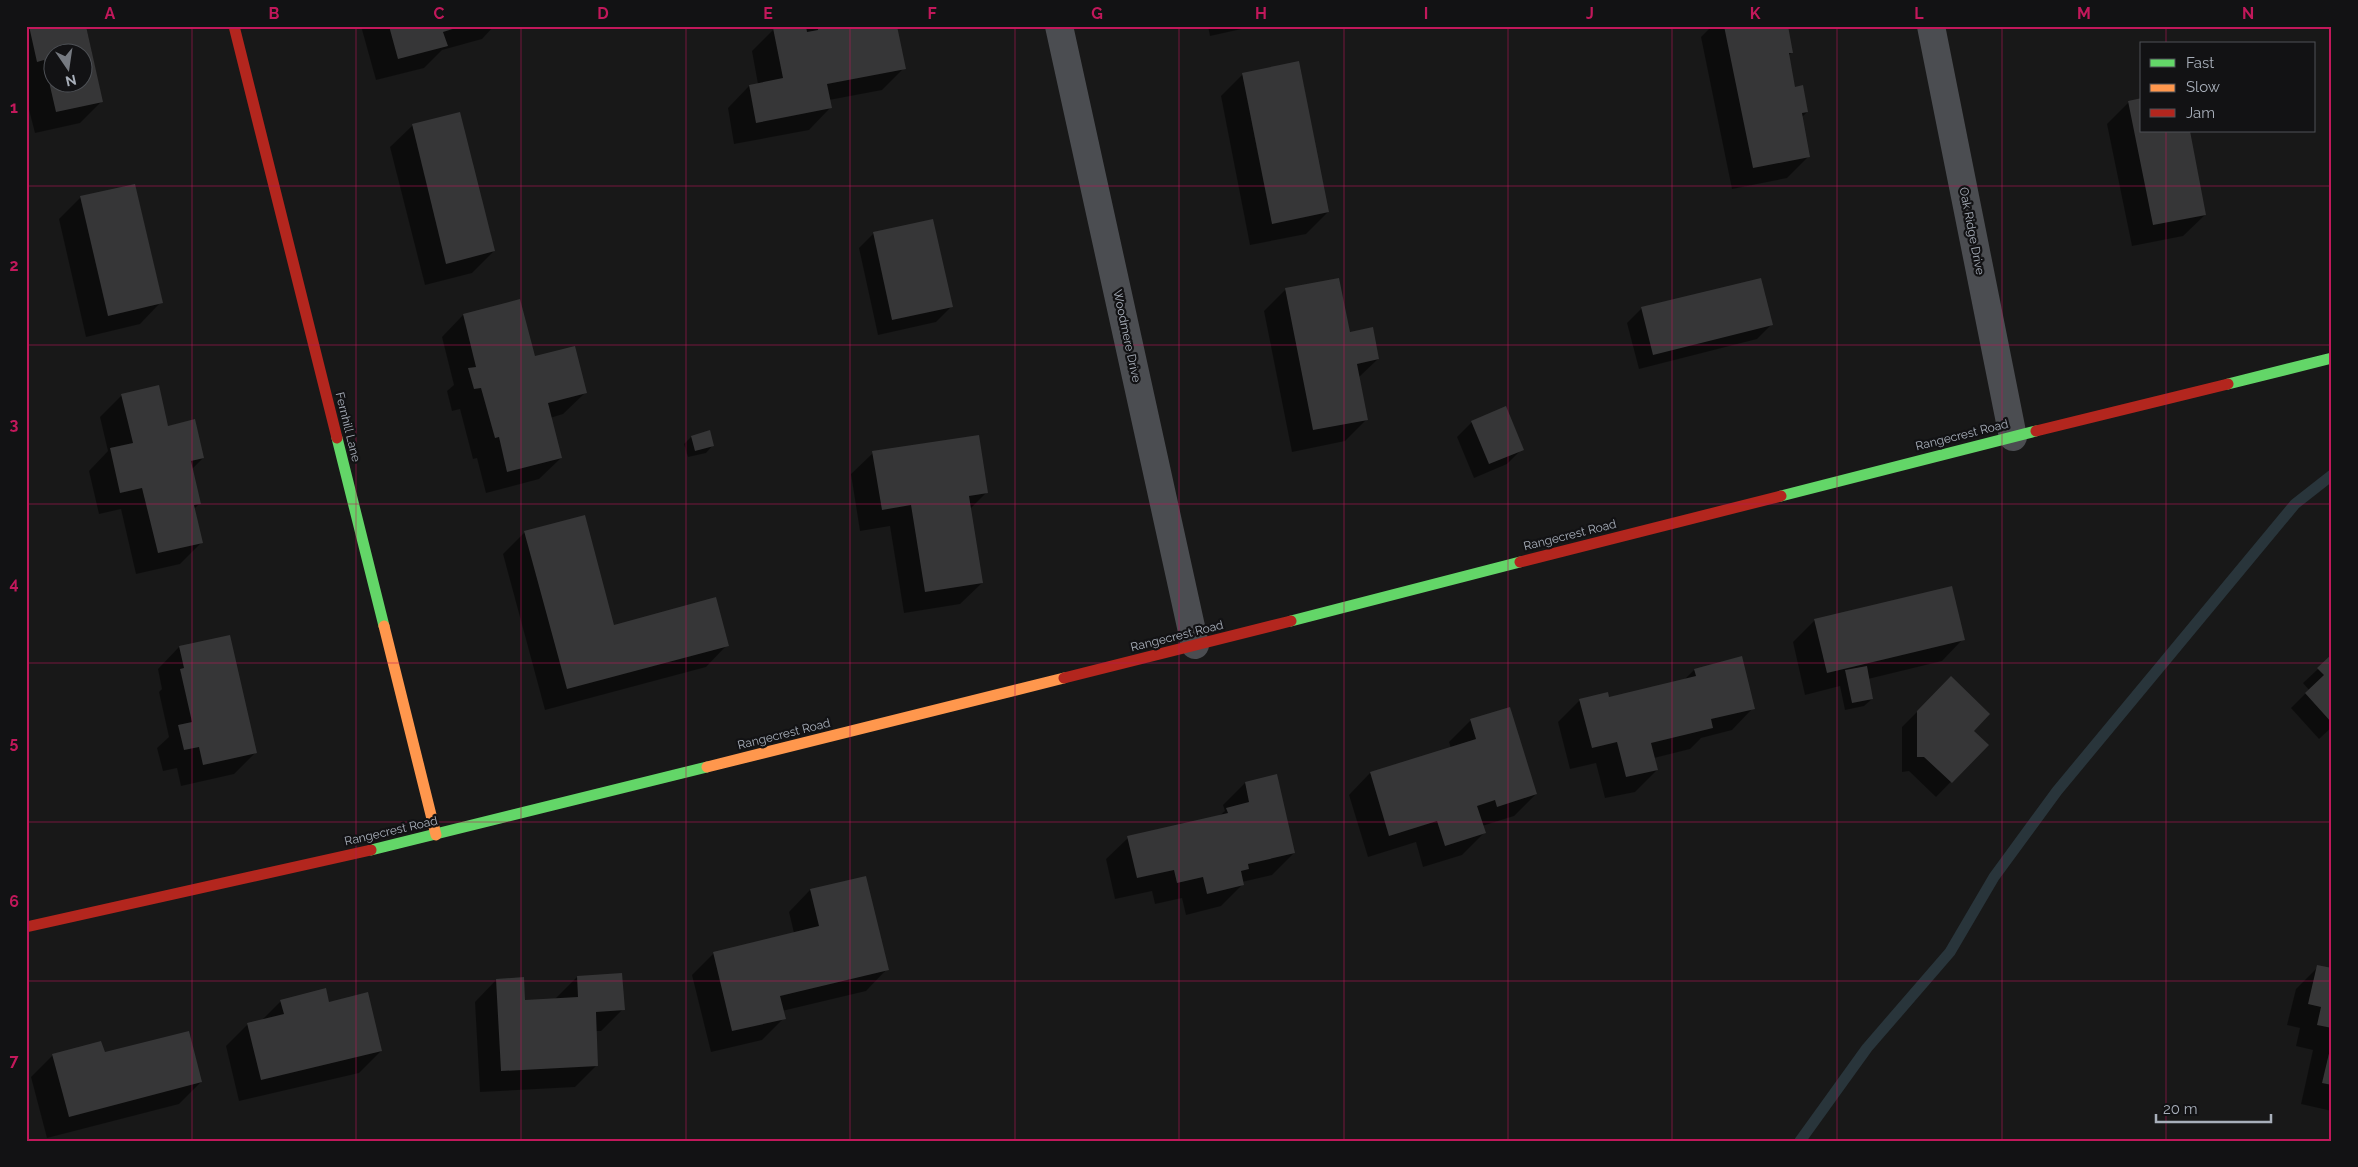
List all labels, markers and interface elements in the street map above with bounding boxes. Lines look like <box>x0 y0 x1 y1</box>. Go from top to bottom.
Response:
text: A <box>105 4 116 23</box>
text: B <box>269 4 280 23</box>
text: C <box>434 4 445 23</box>
text: D <box>597 4 609 23</box>
text: E <box>763 4 773 23</box>
text: F <box>927 4 937 23</box>
text: G <box>1091 4 1103 23</box>
text: H <box>1255 4 1267 23</box>
text: I <box>1424 4 1428 23</box>
text: J <box>1586 4 1594 23</box>
text: K <box>1750 4 1761 23</box>
text: L <box>1914 4 1924 23</box>
text: M <box>2077 4 2091 23</box>
text: N <box>2242 4 2254 23</box>
north arrow <box>42 42 92 92</box>
legend <box>2140 42 2316 132</box>
text: Fast <box>2186 54 2214 72</box>
text: N <box>64 72 78 90</box>
text: Slow <box>2186 78 2220 96</box>
text: 1 <box>10 98 18 117</box>
text: Jam <box>2186 104 2215 122</box>
street label: Oak Ridge Drive <box>1957 186 1987 276</box>
text: 2 <box>9 256 19 275</box>
street label: Woodmere Drive <box>1110 288 1144 384</box>
street label: Fernhill Lane <box>333 391 363 463</box>
text: 3 <box>10 415 19 434</box>
street label: Rangecrest Road <box>1914 417 2010 453</box>
street label: Rangecrest Road <box>1522 517 1618 553</box>
text: 4 <box>9 574 19 593</box>
street label: Rangecrest Road <box>1129 618 1225 654</box>
street label: Rangecrest Road <box>736 716 832 752</box>
text: 5 <box>10 733 19 752</box>
street label: Rangecrest Road <box>343 813 439 849</box>
text: 6 <box>9 892 19 911</box>
text: 7 <box>10 1051 19 1070</box>
scale bar <box>2156 1092 2270 1124</box>
text: 20 m <box>2163 1100 2198 1118</box>

